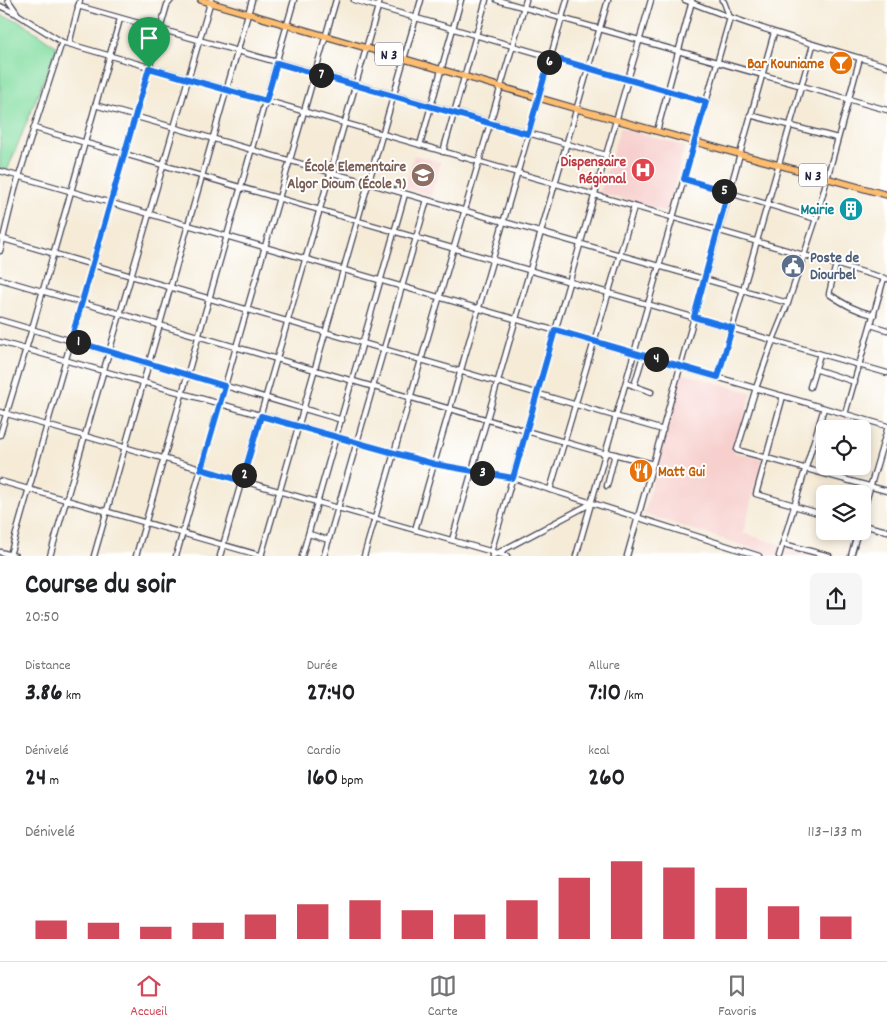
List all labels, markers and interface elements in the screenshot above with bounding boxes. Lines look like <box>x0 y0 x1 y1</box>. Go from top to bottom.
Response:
pin <box>128 17 170 68</box>
icon: arrive <box>135 24 163 52</box>
road number: N 3 <box>375 42 403 66</box>
pin: 6 <box>536 50 562 74</box>
bar icon: Bar Kouniame <box>828 50 854 76</box>
text: 6 <box>546 52 553 72</box>
place label: Bar Kouniame <box>747 54 824 76</box>
pin: 7 <box>308 62 334 88</box>
text: 7 <box>319 65 324 85</box>
place label: Dispensaire Régional <box>560 152 626 191</box>
place label: École Elementaire Algor Dioum (École 9) <box>287 157 406 196</box>
hospital icon: Dispensaire Régional <box>630 157 656 183</box>
school or university icon: École Elementaire Algor Dioum (École 9) <box>410 162 436 188</box>
road number: N 3 <box>799 164 827 186</box>
pin: 5 <box>712 178 736 204</box>
text: 5 <box>721 181 728 201</box>
building icon: Mairie <box>838 196 864 222</box>
place label: Mairie <box>801 200 834 222</box>
place label: Poste de Diourbel <box>810 248 859 287</box>
public building icon: Poste de Diourbel <box>780 253 806 279</box>
pin: 1 <box>66 330 90 354</box>
text: 1 <box>77 332 80 352</box>
pin: 4 <box>644 346 668 372</box>
text: 4 <box>654 349 659 369</box>
map controls <box>816 420 871 540</box>
button: locate <box>816 420 871 475</box>
restaurant icon: Matt Gui <box>628 458 654 484</box>
pin: 3 <box>470 460 494 486</box>
pin: 2 <box>232 462 256 488</box>
place label: Matt Gui <box>658 462 705 484</box>
text: 3 <box>479 463 486 483</box>
text: 2 <box>241 465 248 485</box>
button: layers <box>816 485 871 540</box>
text: Course du soir <box>25 567 176 607</box>
button: share <box>810 573 862 625</box>
text: 20:50 <box>25 606 60 629</box>
text: Distance <box>25 656 71 676</box>
text: Durée <box>307 656 337 676</box>
text: Allure <box>588 656 620 676</box>
text: 3.86 <box>25 676 63 712</box>
text: 27:40 <box>307 676 355 712</box>
text: 7:10 <box>588 676 621 712</box>
text: km <box>63 686 81 706</box>
text: /km <box>621 686 644 706</box>
text: Dénivelé <box>25 741 69 761</box>
text: Cardio <box>307 741 341 761</box>
text: kcal <box>588 741 610 761</box>
text: 24 <box>25 761 46 797</box>
text: 160 <box>307 761 338 797</box>
text: 260 <box>588 761 625 797</box>
text: m <box>46 771 59 791</box>
text: bpm <box>338 771 363 791</box>
text: Dénivelé <box>25 821 75 844</box>
text: 113–133 m <box>808 821 862 844</box>
tab: Accueil <box>130 972 167 1022</box>
tab: Carte <box>428 972 458 1022</box>
tab: Favoris <box>718 972 757 1022</box>

